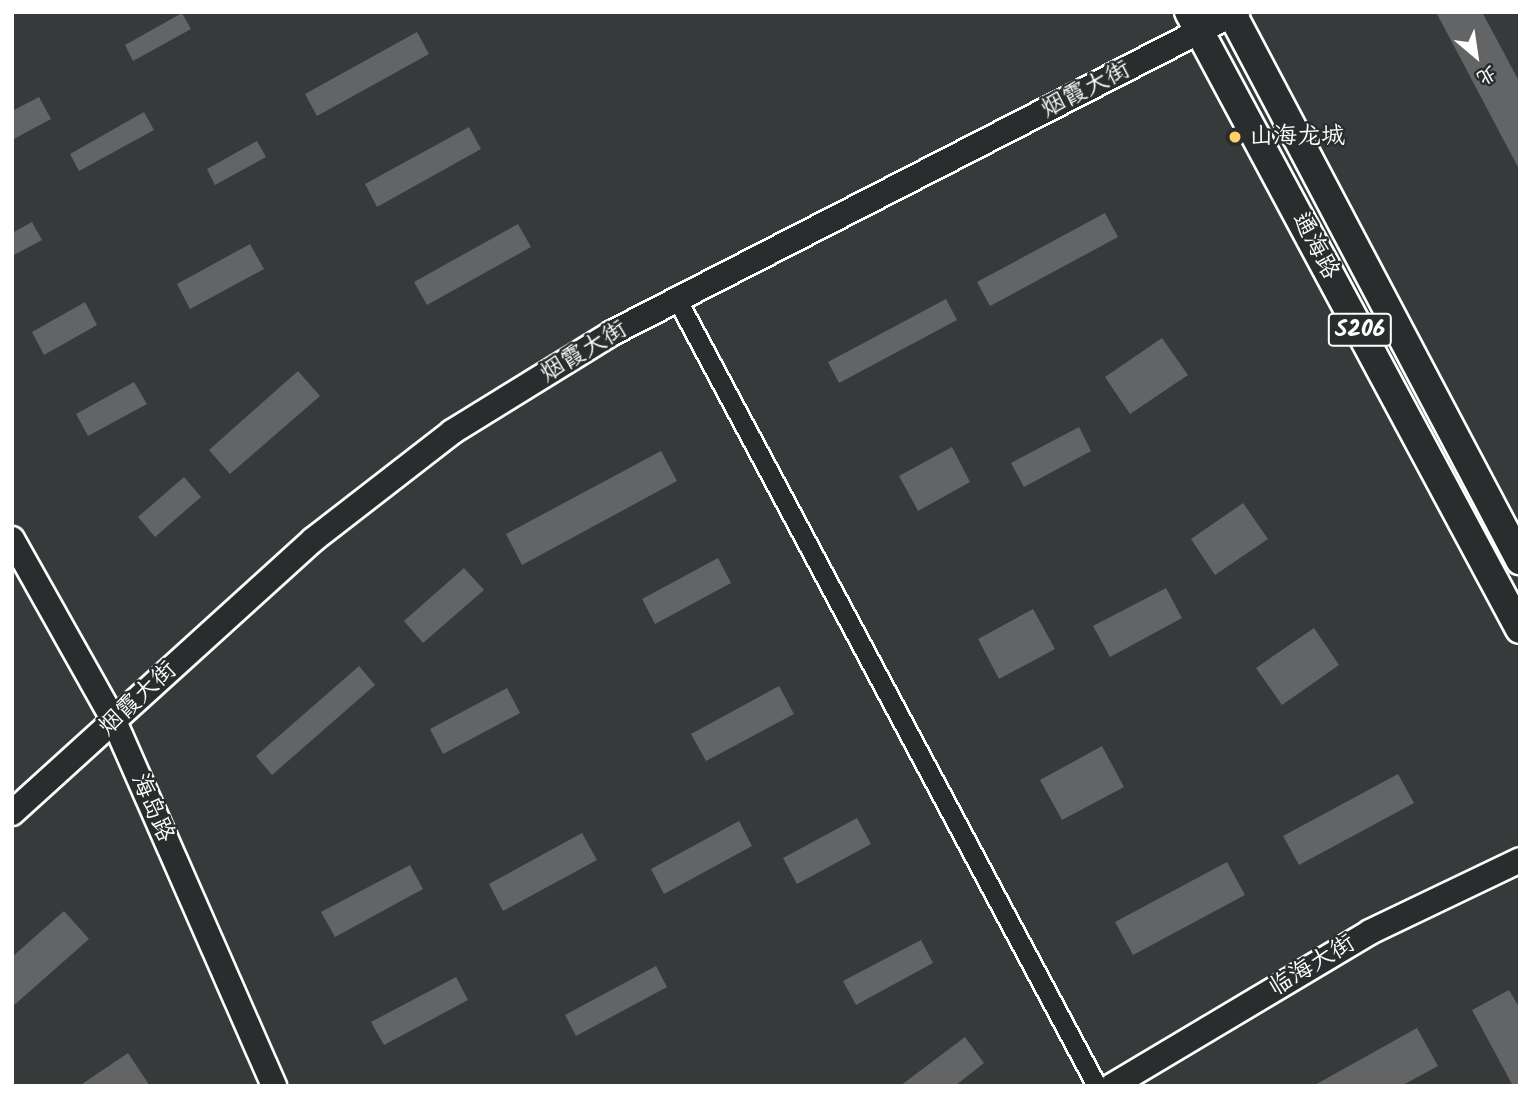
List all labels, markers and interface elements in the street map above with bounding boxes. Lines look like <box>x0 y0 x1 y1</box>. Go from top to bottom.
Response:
north arrow <box>1441 21 1511 91</box>
street label: 烟霞大街 <box>1037 55 1135 125</box>
text: 北 <box>1471 57 1502 92</box>
place label: 山海龙城 <box>1249 123 1345 151</box>
marker: 山海龙城 <box>1227 129 1243 145</box>
street label: 通海路 <box>1285 207 1345 285</box>
road number: S206 <box>1327 310 1393 350</box>
street label: 烟霞大街 <box>535 315 633 389</box>
street label: 烟霞大街 <box>93 656 183 742</box>
street label: 海岛路 <box>124 769 180 847</box>
street label: 临海大街 <box>1263 929 1361 1003</box>

